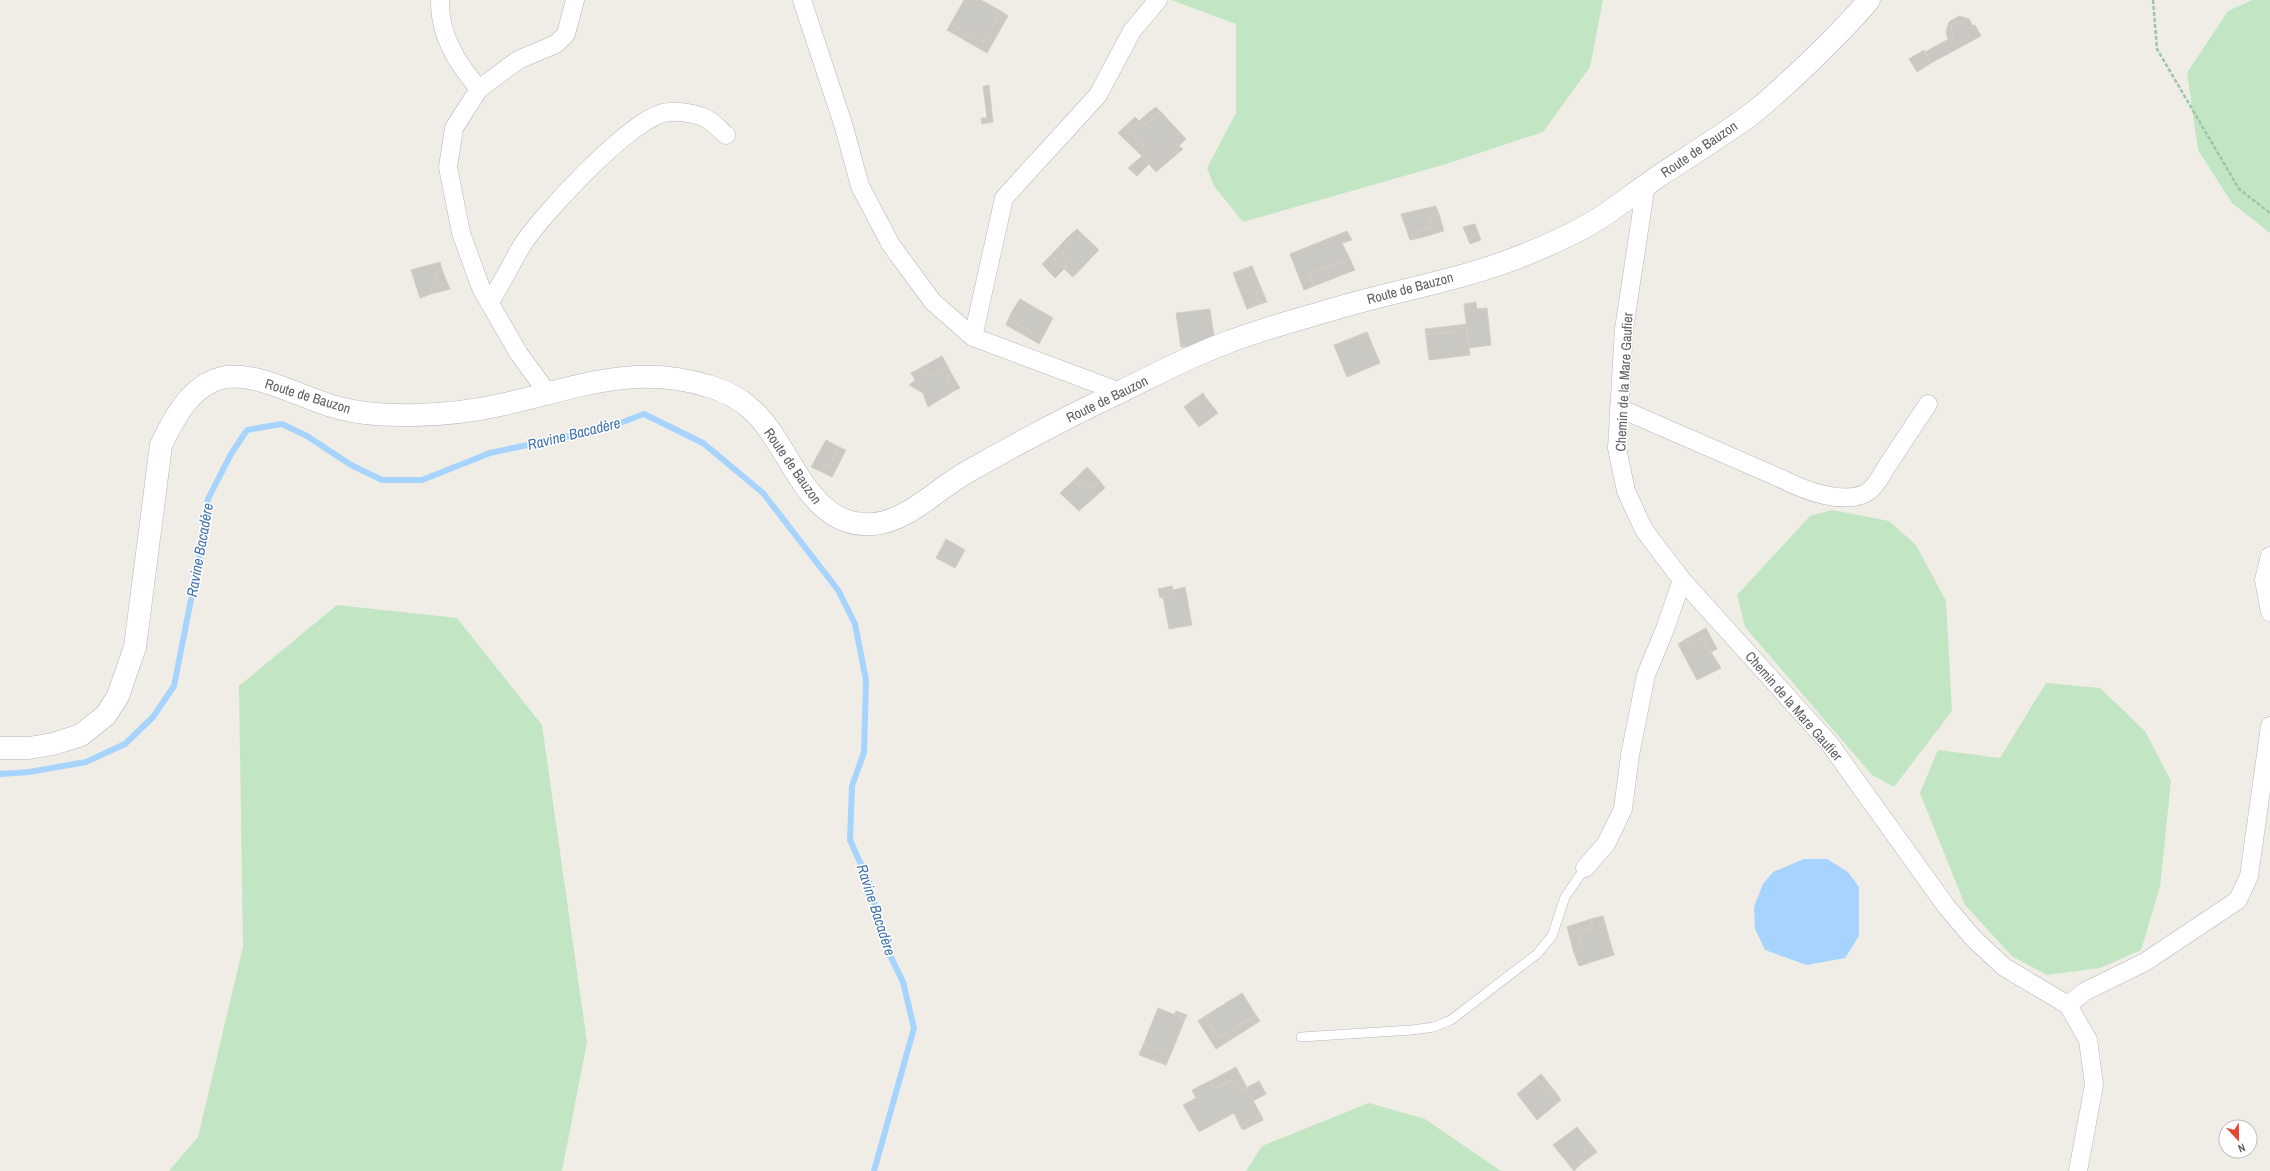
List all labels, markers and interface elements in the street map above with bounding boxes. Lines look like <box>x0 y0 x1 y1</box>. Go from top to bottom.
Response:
street label: Route de Bauzon <box>1657 117 1741 181</box>
street label: Route de Bauzon <box>1365 268 1455 308</box>
street label: Chemin de la Mare Gaufier <box>1611 312 1637 452</box>
street label: Route de Bauzon <box>1063 371 1151 427</box>
street label: Route de Bauzon <box>263 374 353 418</box>
water label: Ravine Bacadère <box>525 412 623 455</box>
street label: Route de Bauzon <box>760 425 826 507</box>
water label: Ravine Bacadère <box>181 501 218 599</box>
street label: Chemin de la Mare Gaufier <box>1742 648 1847 765</box>
water label: Ravine Bacadère <box>852 861 901 958</box>
north arrow <box>2218 1119 2258 1159</box>
text: N <box>2236 1141 2247 1156</box>

